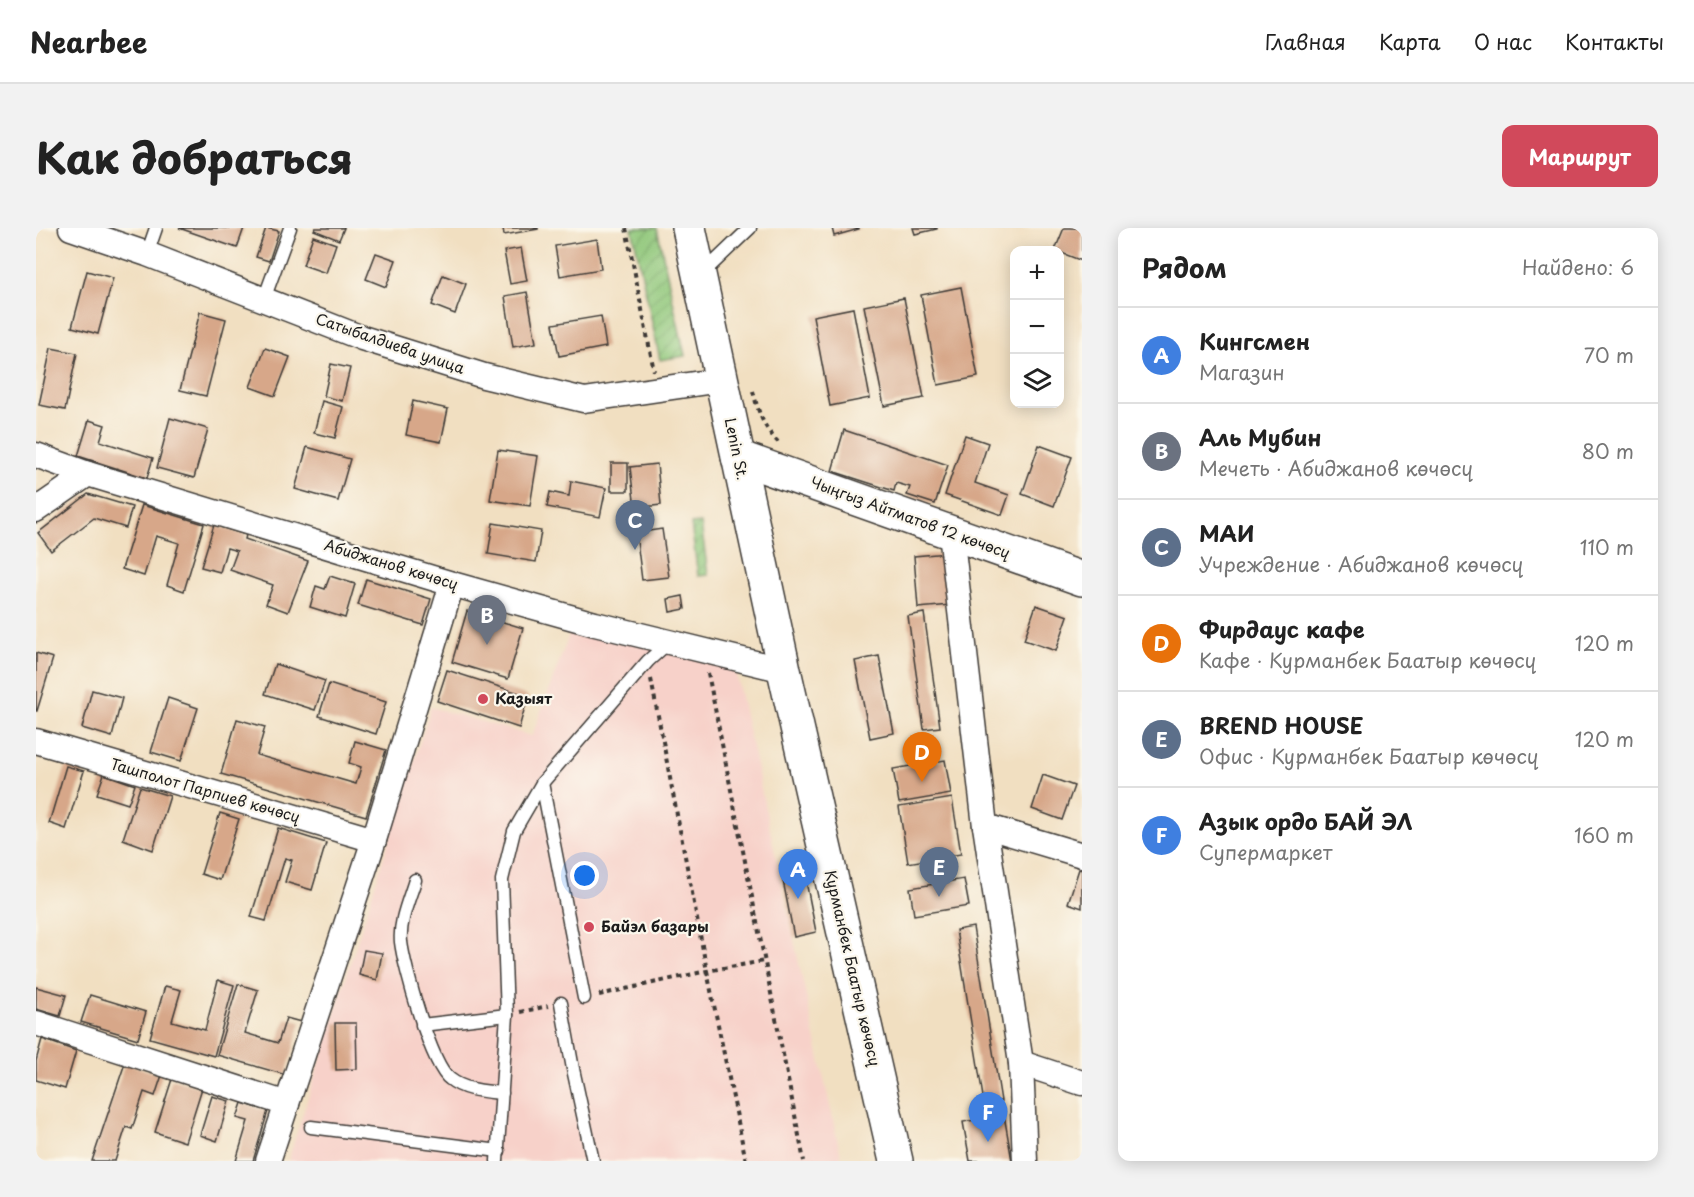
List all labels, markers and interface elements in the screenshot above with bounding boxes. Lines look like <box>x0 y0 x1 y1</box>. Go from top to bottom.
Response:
text: Nearbee <box>30 20 147 63</box>
text: Главная <box>1265 25 1346 57</box>
text: Карта <box>1379 25 1441 57</box>
text: О нас <box>1474 25 1532 57</box>
text: Контакты <box>1565 25 1664 57</box>
text: Как добраться <box>36 125 353 188</box>
button: Маршрут <box>1502 125 1658 187</box>
map controls <box>1010 246 1064 408</box>
button: + <box>1010 246 1064 300</box>
text: Рядом <box>1142 248 1227 287</box>
text: Найдено: 6 <box>1522 252 1634 282</box>
button: − <box>1010 300 1064 354</box>
street label: Сатыбалдиева улица <box>313 306 469 379</box>
text: Кингсмен <box>1199 324 1310 357</box>
text: A <box>1154 340 1169 370</box>
text: 70 m <box>1584 340 1634 370</box>
button: layers <box>1010 354 1064 408</box>
text: Магазин <box>1199 357 1285 387</box>
street label: Lenin St. <box>720 416 755 482</box>
text: Аль Мубин <box>1199 420 1321 453</box>
text: B <box>1155 436 1168 466</box>
text: 80 m <box>1582 436 1634 466</box>
text: Мечеть · Абиджанов көчөсү <box>1199 453 1473 483</box>
street label: Чыңгыз Айтматов 12 көчөсү <box>807 470 1014 564</box>
pin: C <box>616 500 654 550</box>
text: МАИ <box>1199 516 1255 549</box>
street label: Абиджанов көчөсү <box>322 532 461 595</box>
text: C <box>1154 532 1169 562</box>
text: 110 m <box>1580 532 1634 562</box>
text: Учреждение · Абиджанов көчөсү <box>1199 549 1523 579</box>
pin: B <box>468 596 506 645</box>
text: Фирдаус кафе <box>1199 612 1365 645</box>
text: D <box>1154 628 1169 658</box>
text: 120 m <box>1575 628 1634 658</box>
text: Кафе · Курманбек Баатыр көчөсү <box>1199 645 1536 675</box>
place label: Казыят <box>495 686 553 709</box>
marker: Казыят <box>476 692 490 706</box>
text: BREND HOUSE <box>1199 708 1363 741</box>
text: E <box>1155 724 1168 754</box>
text: 120 m <box>1575 724 1634 754</box>
pin: D <box>902 732 942 782</box>
text: Офис · Курманбек Баатыр көчөсү <box>1199 741 1538 771</box>
street label: Ташполот Парпиев көчөсү <box>108 751 303 828</box>
text: Азык ордо БАЙ ЭЛ <box>1199 804 1413 837</box>
text: F <box>1156 820 1167 850</box>
text: 160 m <box>1574 820 1634 850</box>
text: Супермаркет <box>1199 837 1332 867</box>
pin: E <box>920 848 958 897</box>
pin: A <box>778 850 818 899</box>
your location <box>570 861 599 890</box>
street label: Курманбек Баатыр көчөсү <box>820 867 887 1068</box>
place label: Байэл базары <box>601 914 709 937</box>
marker: Байэл базары <box>582 920 596 934</box>
pin: F <box>968 1092 1008 1142</box>

